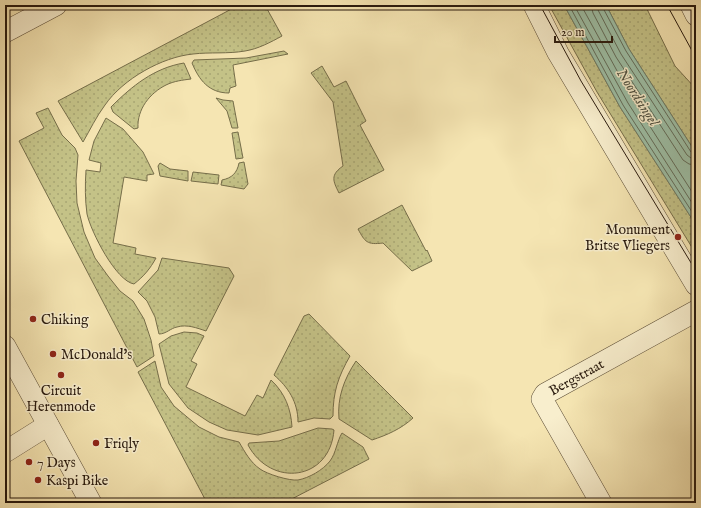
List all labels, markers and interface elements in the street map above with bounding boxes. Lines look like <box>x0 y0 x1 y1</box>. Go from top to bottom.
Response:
scale bar <box>555 18 612 44</box>
text: 20 m <box>561 25 584 40</box>
water label: Noordsingel <box>611 65 664 131</box>
place label: Monument Britse Vliegers <box>585 221 670 255</box>
marker: Monument Britse Vliegers <box>673 232 683 242</box>
place label: Chiking <box>41 311 89 329</box>
marker: Chiking <box>28 314 38 324</box>
place label: McDonald's <box>61 346 132 364</box>
marker: McDonald's <box>48 349 58 359</box>
street label: Bergstraat <box>546 355 608 400</box>
marker: Circuit Herenmode <box>56 370 66 380</box>
place label: Circuit Herenmode <box>26 382 96 416</box>
place label: Friqly <box>104 435 139 453</box>
marker: Friqly <box>91 438 101 448</box>
place label: 7 Days <box>37 454 76 472</box>
marker: 7 Days <box>24 457 34 467</box>
place label: Kaspi Bike <box>46 472 109 490</box>
marker: Kaspi Bike <box>33 475 43 485</box>

